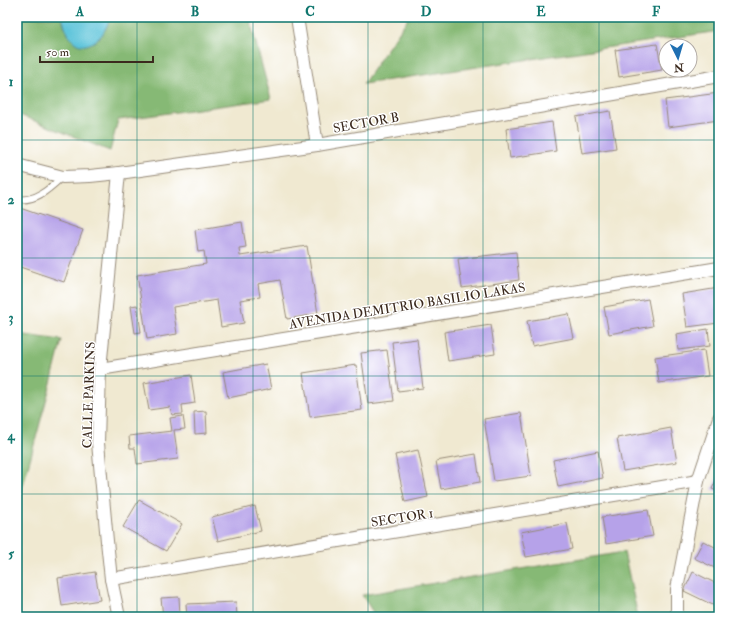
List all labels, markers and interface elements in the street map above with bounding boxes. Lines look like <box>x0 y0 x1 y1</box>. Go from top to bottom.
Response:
text: A <box>75 4 85 20</box>
text: B <box>191 4 199 20</box>
text: C <box>305 4 315 20</box>
text: D <box>421 4 432 20</box>
text: E <box>536 4 546 20</box>
text: F <box>652 4 661 20</box>
scale bar <box>40 38 153 64</box>
north arrow <box>658 38 698 78</box>
text: 50 m <box>46 45 70 60</box>
text: N <box>672 60 685 74</box>
text: 1 <box>9 74 14 90</box>
street label: SECTOR B <box>332 109 400 137</box>
text: 2 <box>8 192 15 208</box>
street label: AVENIDA DEMITRIO BASILIO LAKAS <box>287 279 526 333</box>
text: 3 <box>9 310 14 326</box>
street label: CALLE PARKINS <box>79 341 99 449</box>
text: 4 <box>6 428 15 444</box>
street label: SECTOR 1 <box>370 505 435 531</box>
text: 5 <box>8 546 14 562</box>

